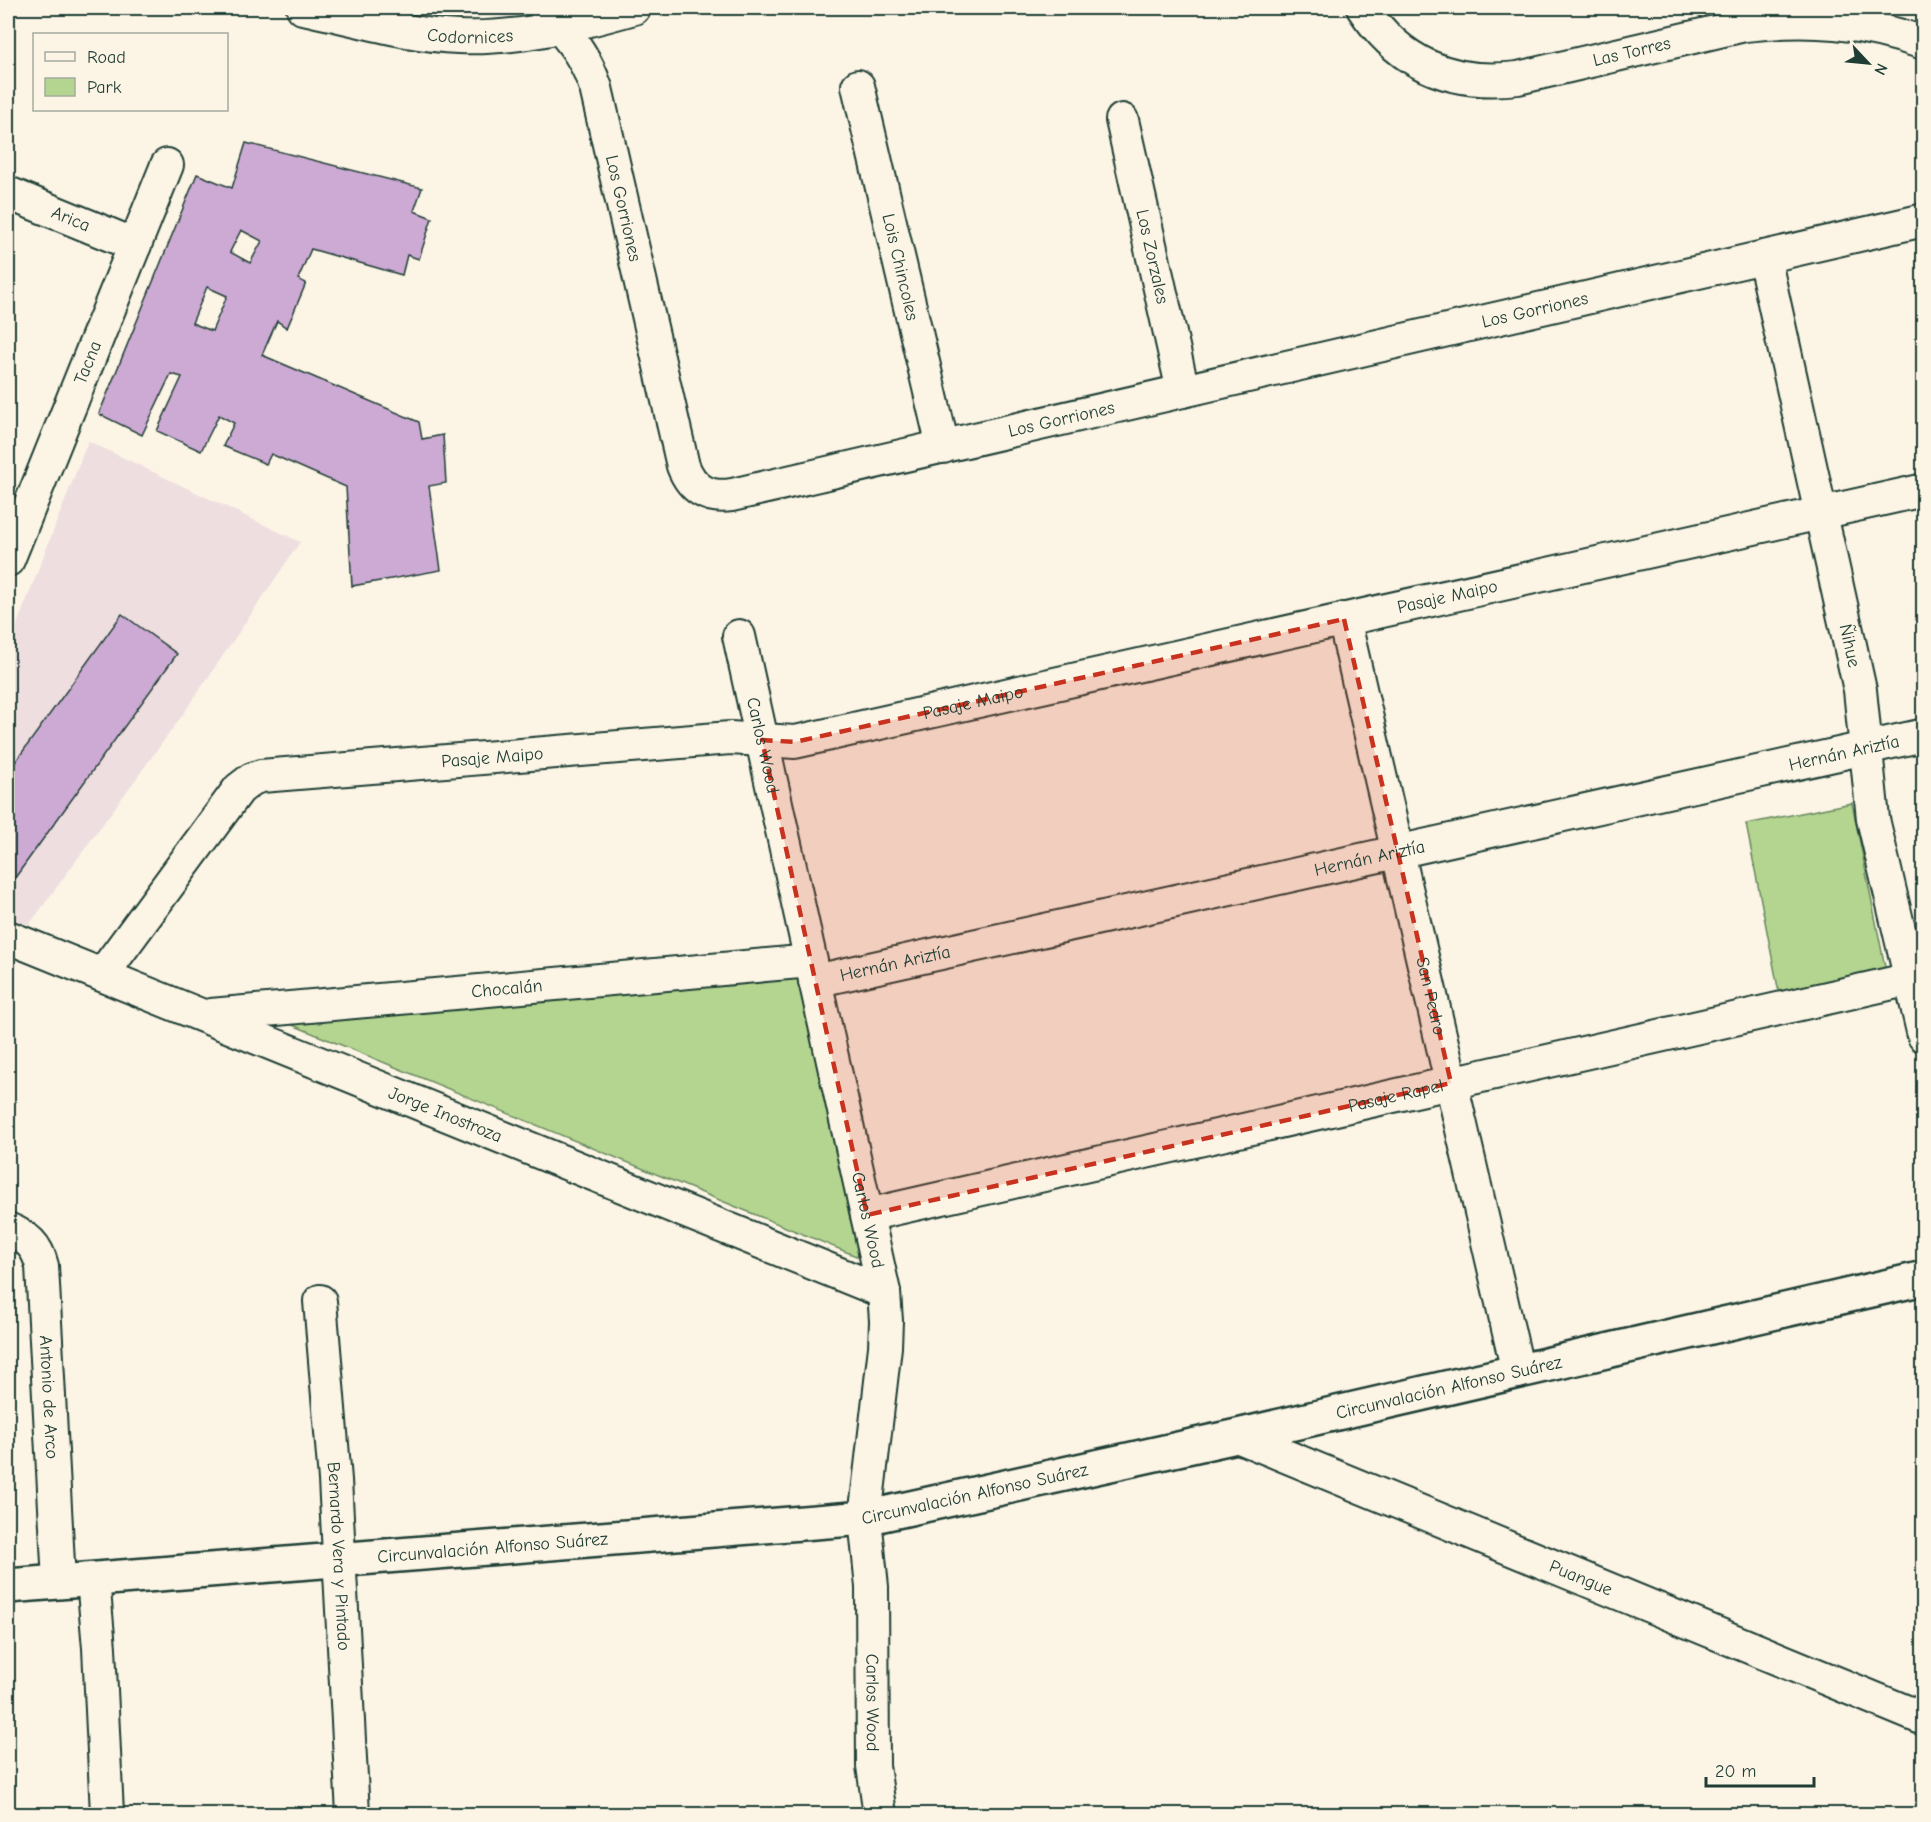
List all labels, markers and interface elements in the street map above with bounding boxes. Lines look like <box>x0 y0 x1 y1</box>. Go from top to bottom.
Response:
street label: Codornices <box>426 24 514 48</box>
legend <box>33 33 228 111</box>
street label: Las Torres <box>1591 33 1673 71</box>
north arrow <box>1838 33 1898 93</box>
text: Road <box>87 47 126 68</box>
text: N <box>1870 61 1891 78</box>
text: Park <box>87 77 122 98</box>
street label: Los Gorriones <box>601 153 646 264</box>
street label: Arica <box>48 202 93 236</box>
street label: Los Zorzales <box>1131 208 1173 306</box>
street label: Lois Chincoles <box>877 212 923 323</box>
street label: Los Gorriones <box>1480 288 1590 333</box>
street label: Tacna <box>70 338 106 387</box>
street label: Los Gorriones <box>1006 397 1117 442</box>
street label: Pasaje Maipo <box>1395 575 1500 618</box>
street label: Ñihue <box>1835 622 1865 669</box>
street label: Pasaje Maipo <box>921 681 1025 724</box>
street label: Carlos Wood <box>742 695 784 796</box>
street label: Hernán Ariztía <box>1787 731 1901 776</box>
street label: Pasaje Maipo <box>441 743 544 772</box>
street label: Hernán Ariztía <box>1312 836 1427 881</box>
street label: Hernán Ariztía <box>838 941 952 986</box>
street label: San Pedro <box>1411 955 1450 1037</box>
street label: Chocalán <box>470 975 543 1003</box>
street label: Pasaje Rapel <box>1346 1075 1445 1117</box>
street label: Jorge Inostroza <box>385 1082 505 1147</box>
street label: Carlos Wood <box>847 1170 888 1270</box>
street label: Antonio de Arco <box>35 1335 62 1460</box>
street label: Circunvalación Alfonso Suárez <box>1334 1352 1564 1424</box>
street label: Circunvalación Alfonso Suárez <box>860 1459 1090 1529</box>
street label: Bernardo Vera y Pintado <box>323 1461 354 1651</box>
street label: Circunvalación Alfonso Suárez <box>376 1528 609 1568</box>
street label: Puangue <box>1546 1556 1615 1600</box>
street label: Carlos Wood <box>861 1654 883 1752</box>
scale bar <box>1706 1750 1814 1788</box>
text: 20 m <box>1715 1761 1756 1782</box>

